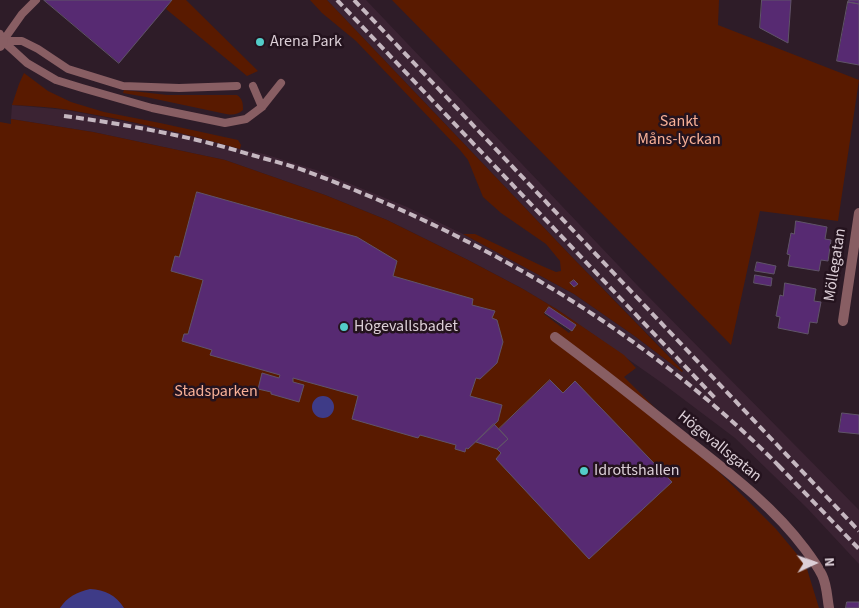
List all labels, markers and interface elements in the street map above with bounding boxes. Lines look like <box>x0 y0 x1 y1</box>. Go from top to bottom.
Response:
place label: Arena Park <box>270 32 342 52</box>
marker: Arena Park <box>254 36 266 48</box>
park label: Sankt Måns-lyckan <box>637 112 721 150</box>
street label: Möllegatan <box>821 227 851 303</box>
place label: Högevallsbadet <box>354 317 458 337</box>
marker: Högevallsbadet <box>338 321 350 333</box>
park label: Stadsparken <box>174 382 258 402</box>
street label: Högevallsgatan <box>673 407 765 487</box>
place label: Idrottshallen <box>594 461 680 481</box>
marker: Idrottshallen <box>578 465 590 477</box>
north arrow <box>789 538 839 588</box>
text: N <box>819 557 839 567</box>

